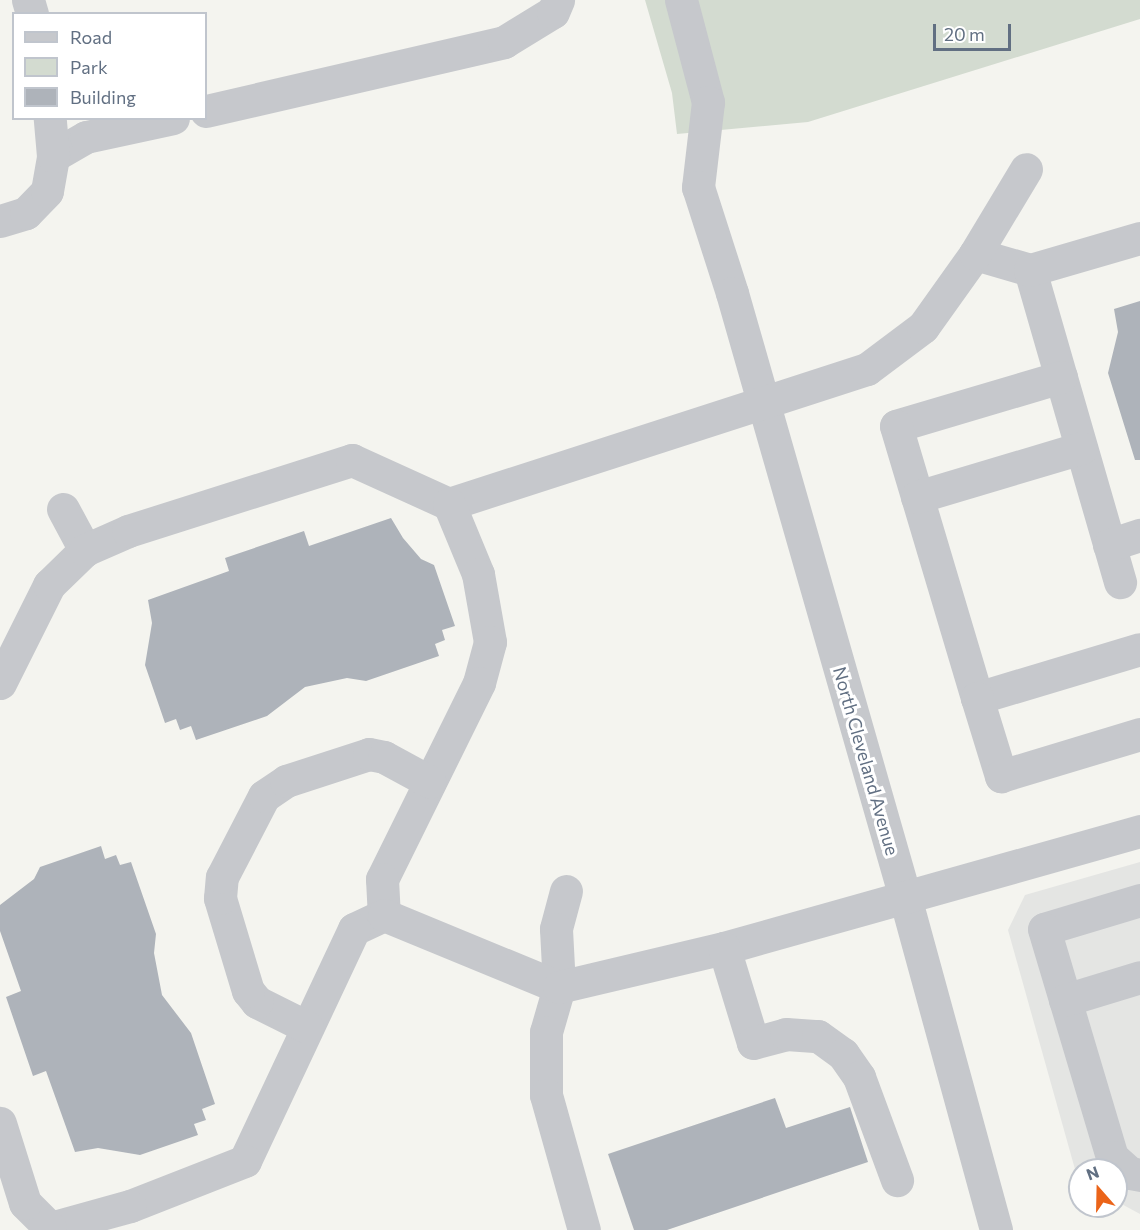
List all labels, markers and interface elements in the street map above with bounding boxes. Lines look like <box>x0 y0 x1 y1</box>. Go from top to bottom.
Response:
legend <box>12 12 207 120</box>
scale bar <box>936 12 1014 50</box>
text: 20 m <box>944 23 985 45</box>
text: Road <box>70 26 112 48</box>
text: Park <box>70 56 108 78</box>
text: Building <box>70 86 136 108</box>
street label: North Cleveland Avenue <box>829 664 903 858</box>
north arrow <box>1068 1158 1128 1218</box>
text: N <box>1083 1162 1101 1183</box>

